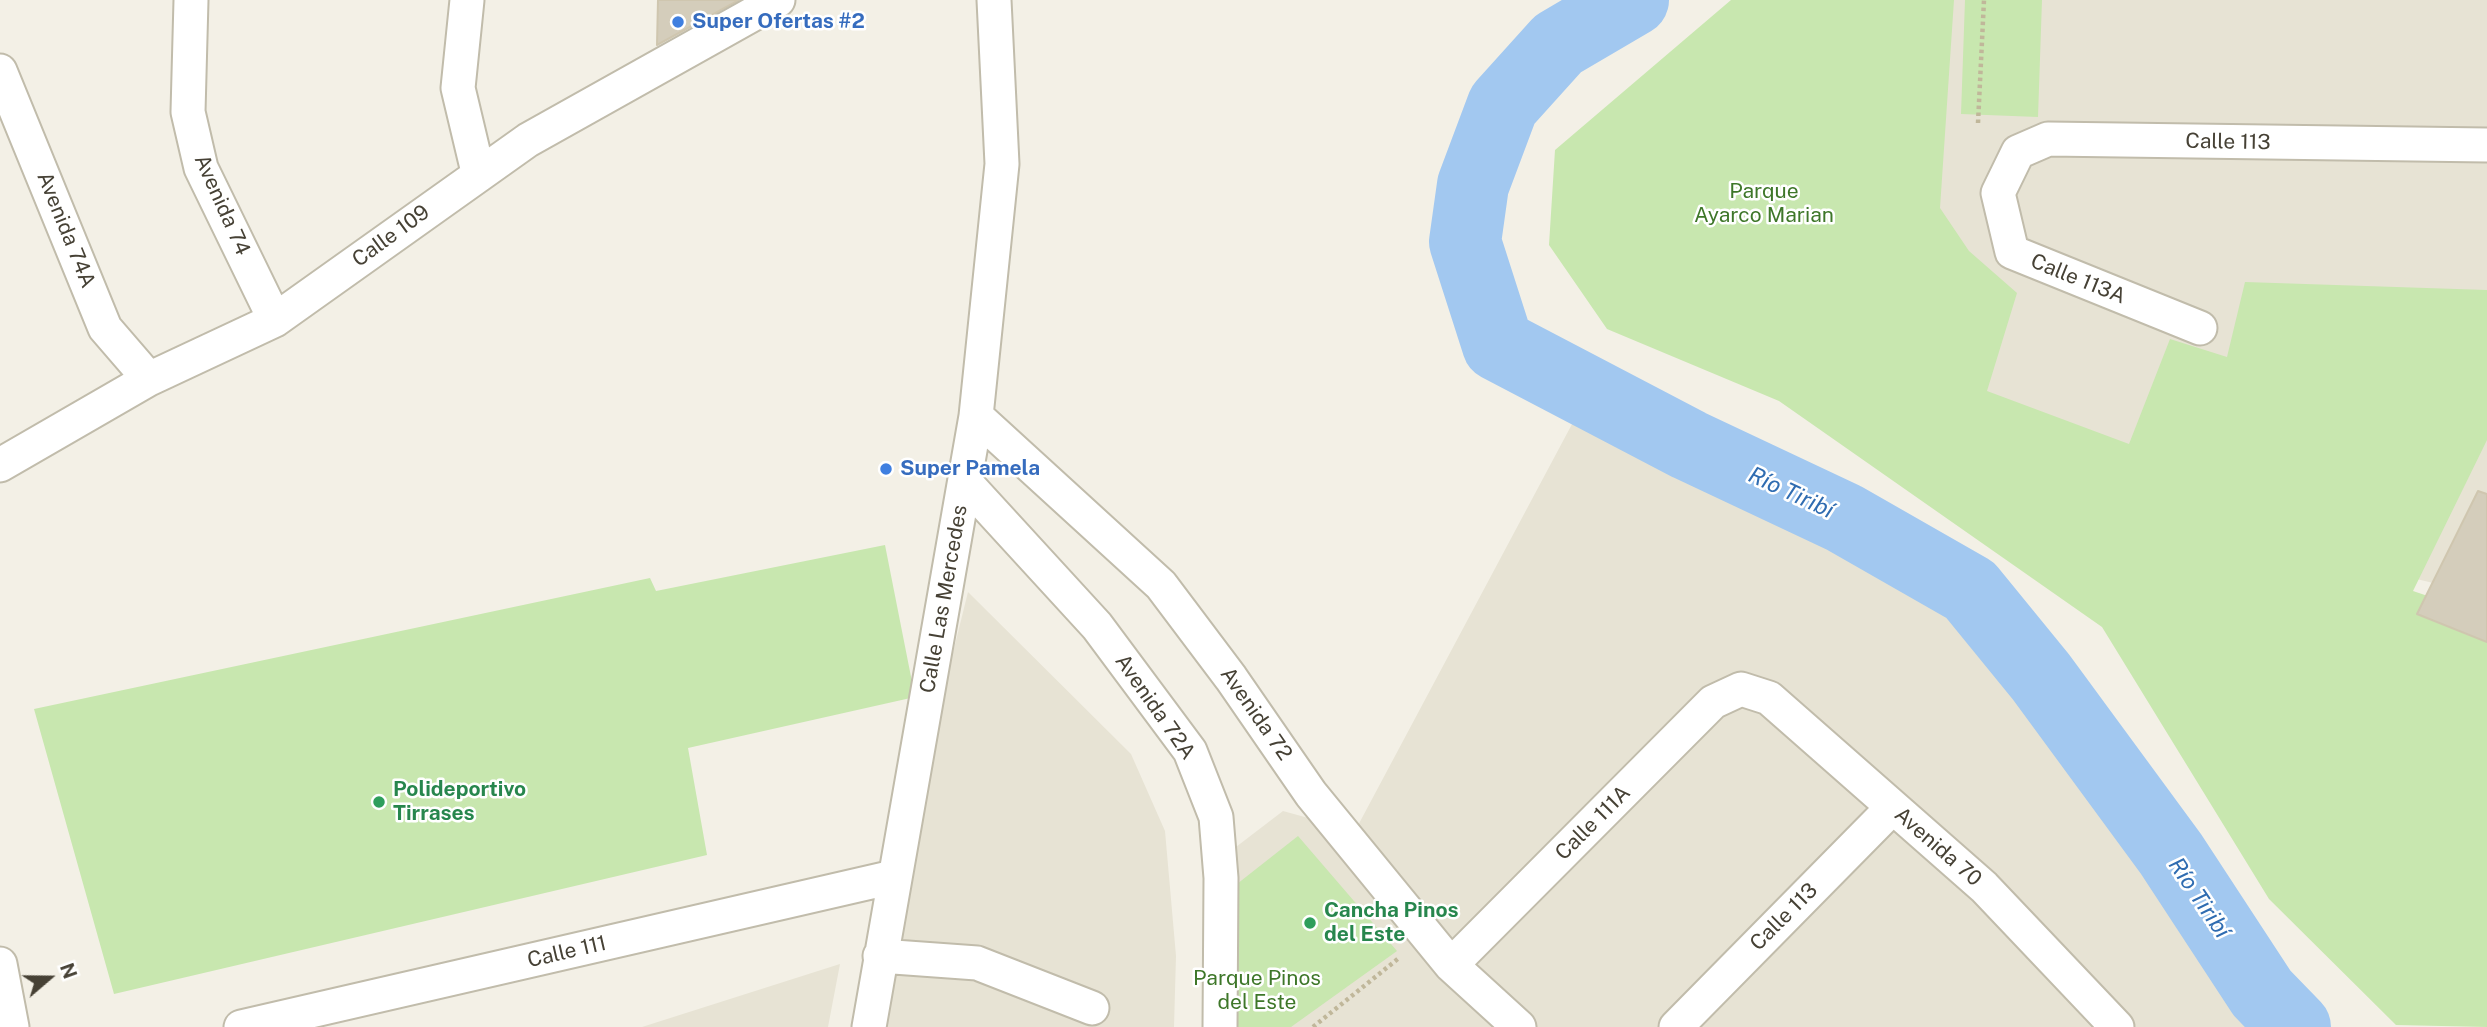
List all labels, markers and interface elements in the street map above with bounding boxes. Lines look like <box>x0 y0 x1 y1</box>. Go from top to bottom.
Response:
place label: Super Ofertas #2 <box>692 9 865 35</box>
marker: Super Ofertas #2 <box>670 14 686 30</box>
street label: Calle 113 <box>2185 129 2271 155</box>
street label: Avenida 74 <box>189 151 255 259</box>
street label: Avenida 74A <box>31 168 101 292</box>
park label: Parque Ayarco Marian <box>1694 179 1834 229</box>
street label: Calle 109 <box>348 200 434 272</box>
street label: Calle 113A <box>2027 249 2129 309</box>
place label: Super Pamela <box>900 456 1040 482</box>
marker: Super Pamela <box>878 461 894 477</box>
water label: Río Tiribí <box>1744 461 1838 525</box>
street label: Calle Las Mercedes <box>915 503 973 695</box>
street label: Avenida 72A <box>1110 650 1200 764</box>
street label: Avenida 72 <box>1215 663 1297 765</box>
place label: Polideportivo Tirrases <box>393 777 526 827</box>
street label: Calle 111A <box>1550 780 1636 866</box>
marker: Polideportivo Tirrases <box>371 794 387 810</box>
street label: Avenida 70 <box>1889 802 1987 892</box>
water label: Río Tiribí <box>2162 853 2236 943</box>
street label: Calle 113 <box>1745 878 1823 956</box>
place label: Cancha Pinos del Este <box>1324 898 1459 948</box>
marker: Cancha Pinos del Este <box>1302 915 1318 931</box>
street label: Calle 111 <box>525 931 609 973</box>
north arrow <box>14 943 84 1013</box>
text: N <box>56 960 82 982</box>
park label: Parque Pinos del Este <box>1193 966 1321 1016</box>

